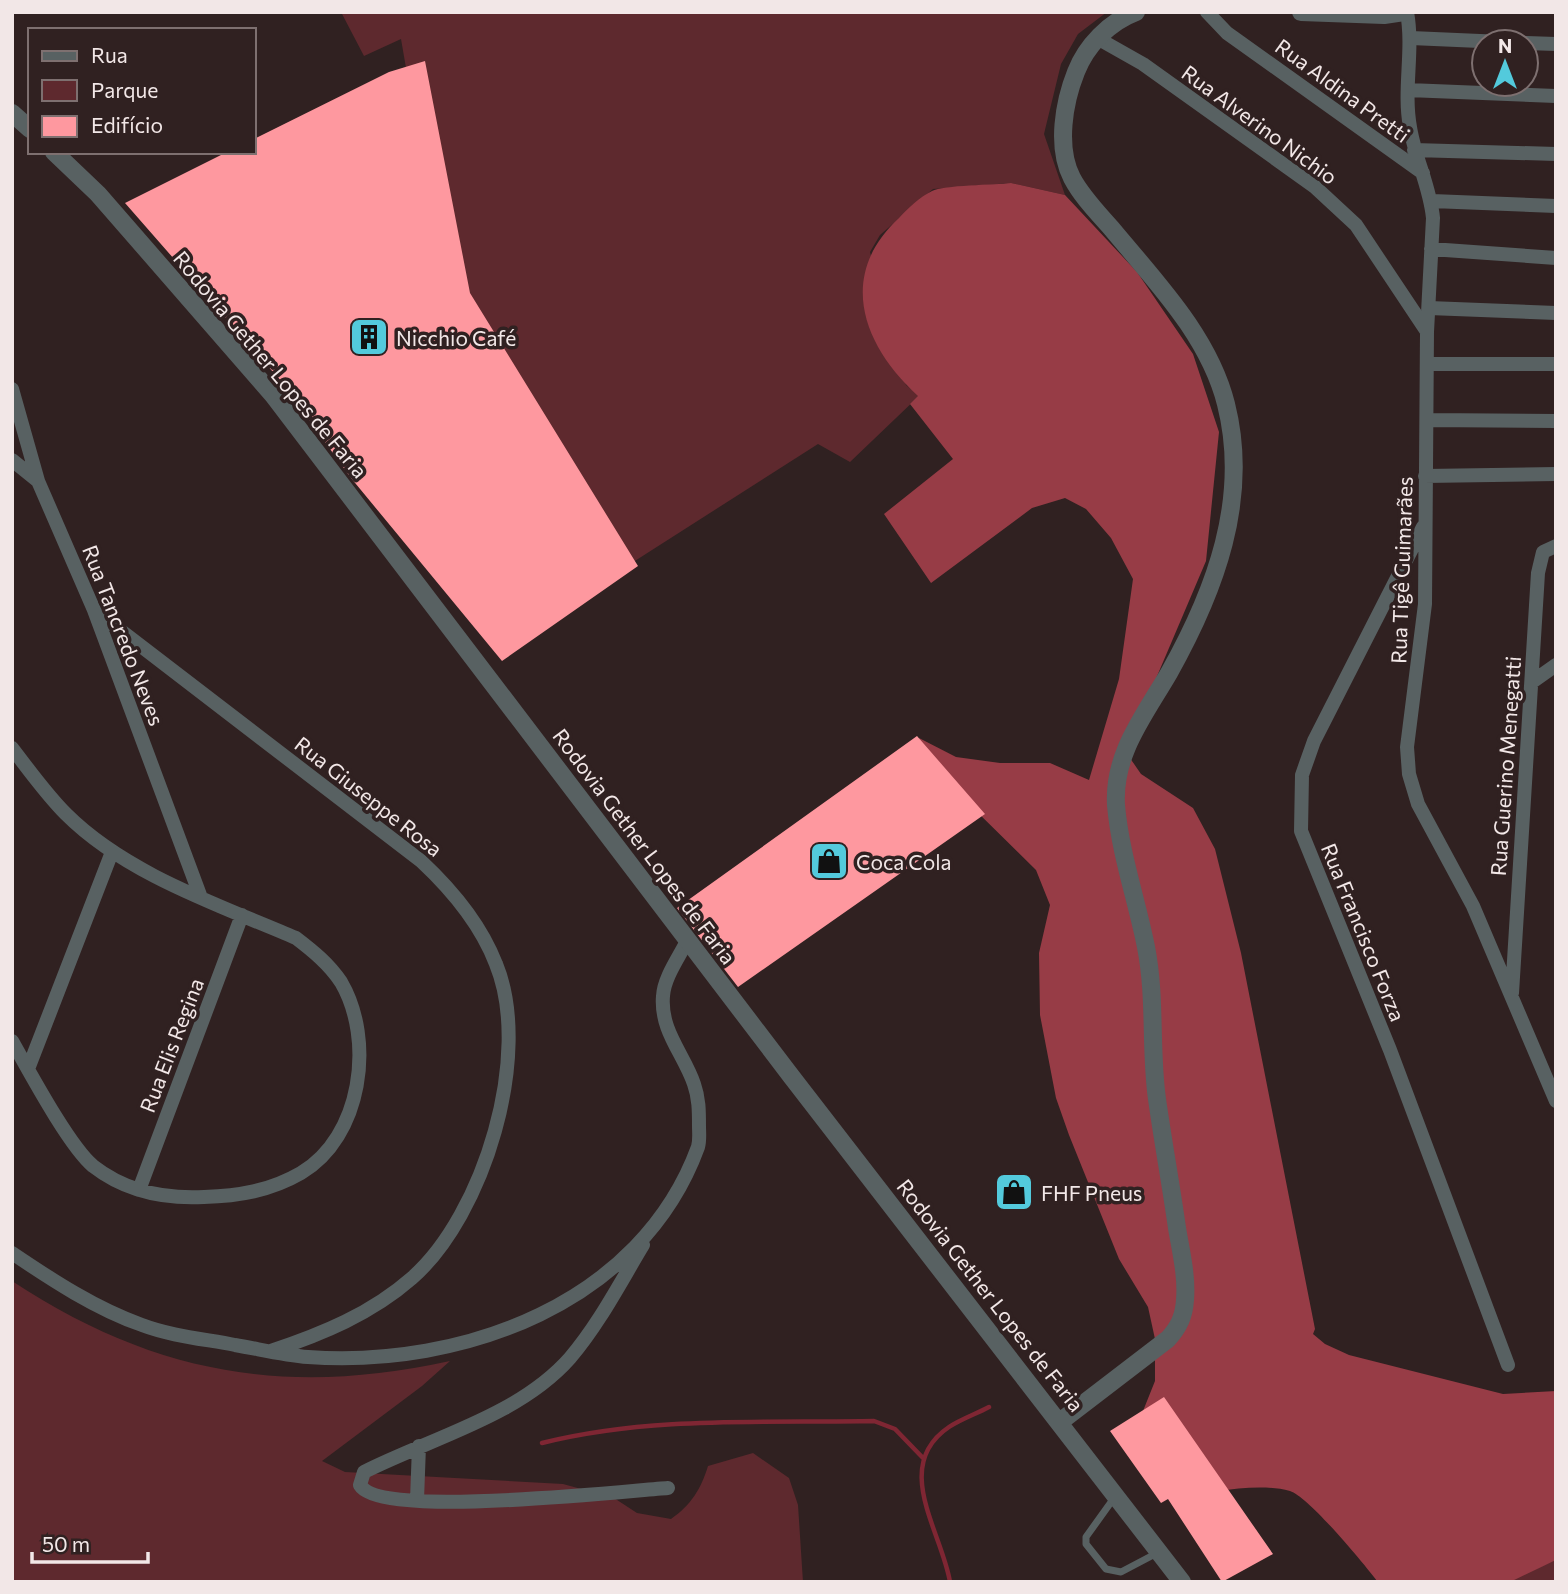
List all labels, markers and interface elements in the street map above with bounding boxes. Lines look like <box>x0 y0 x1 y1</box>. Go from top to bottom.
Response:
legend <box>28 28 256 154</box>
north arrow <box>1470 28 1540 98</box>
street label: Rua Aldina Pretti <box>1271 33 1415 147</box>
text: N <box>1498 34 1512 57</box>
text: Rua <box>91 42 128 67</box>
street label: Rua Alverino Nichio <box>1177 59 1343 189</box>
text: Parque <box>91 77 158 102</box>
text: Edifício <box>91 112 163 137</box>
street label: Rodovia Gether Lopes de Faria <box>169 246 373 482</box>
building icon: Nicchio Café <box>348 316 390 358</box>
place label: Nicchio Café <box>396 325 516 350</box>
street label: Rua Tigê Guimarães <box>1385 476 1417 664</box>
street label: Rua Tancredo Neves <box>78 541 170 729</box>
street label: Rua Guerino Menegatti <box>1485 655 1525 877</box>
street label: Rodovia Gether Lopes de Faria <box>548 723 742 969</box>
street label: Rua Giuseppe Rosa <box>290 731 448 861</box>
street label: Rua Francisco Forza <box>1317 839 1411 1025</box>
shop icon: Coca Cola <box>808 840 850 882</box>
place label: Coca Cola <box>856 849 952 874</box>
street label: Rua Elis Regina <box>134 974 208 1116</box>
shop icon: FHF Pneus <box>993 1171 1035 1213</box>
street label: Rodovia Gether Lopes de Faria <box>892 1174 1090 1416</box>
place label: FHF Pneus <box>1041 1180 1142 1205</box>
scale bar <box>32 1520 147 1564</box>
text: 50 m <box>42 1531 90 1556</box>

